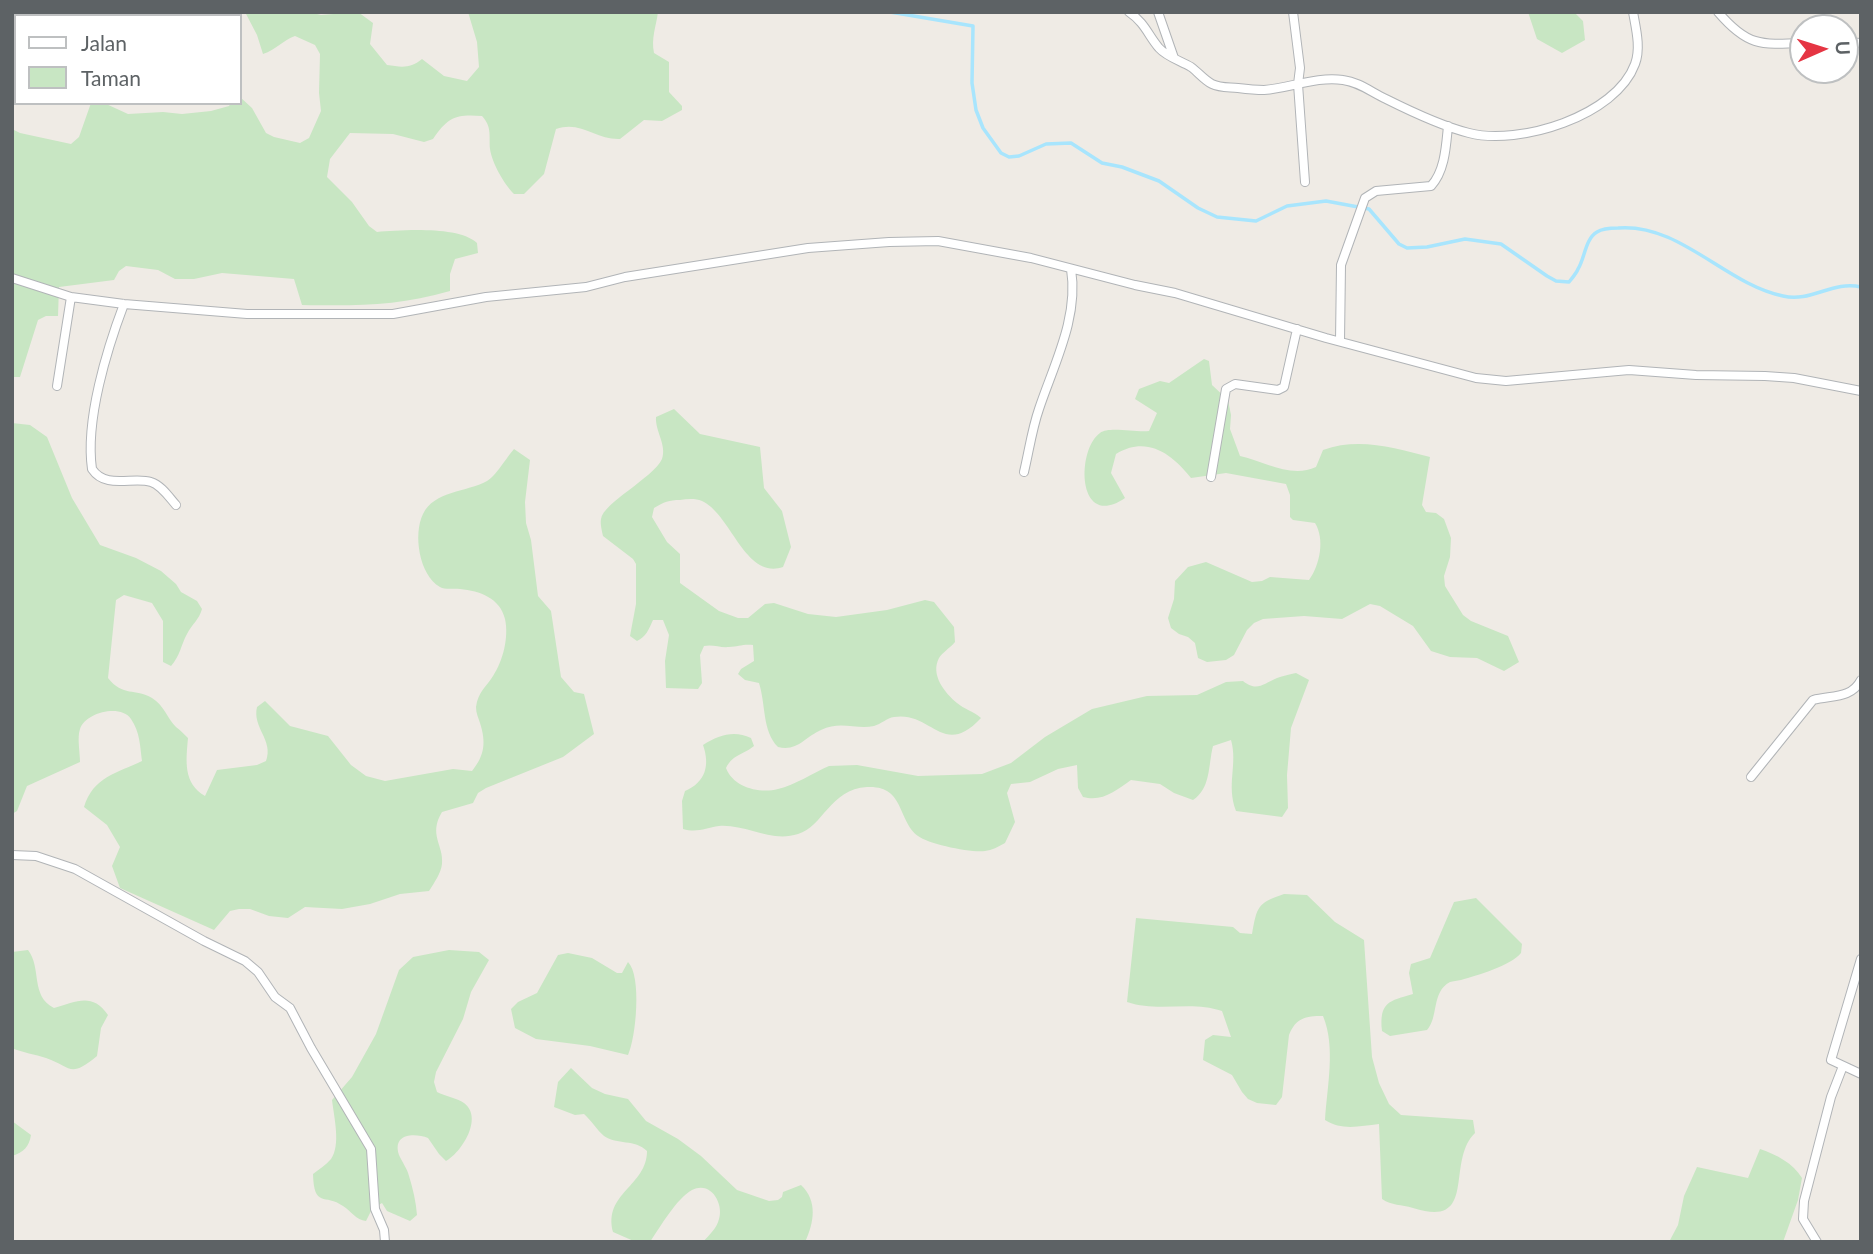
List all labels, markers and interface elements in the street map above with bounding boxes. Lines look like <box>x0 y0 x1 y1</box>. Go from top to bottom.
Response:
legend <box>14 14 242 105</box>
north arrow <box>1789 14 1859 84</box>
text: Jalan <box>81 30 127 55</box>
text: U <box>1832 40 1855 56</box>
text: Taman <box>81 65 141 90</box>

